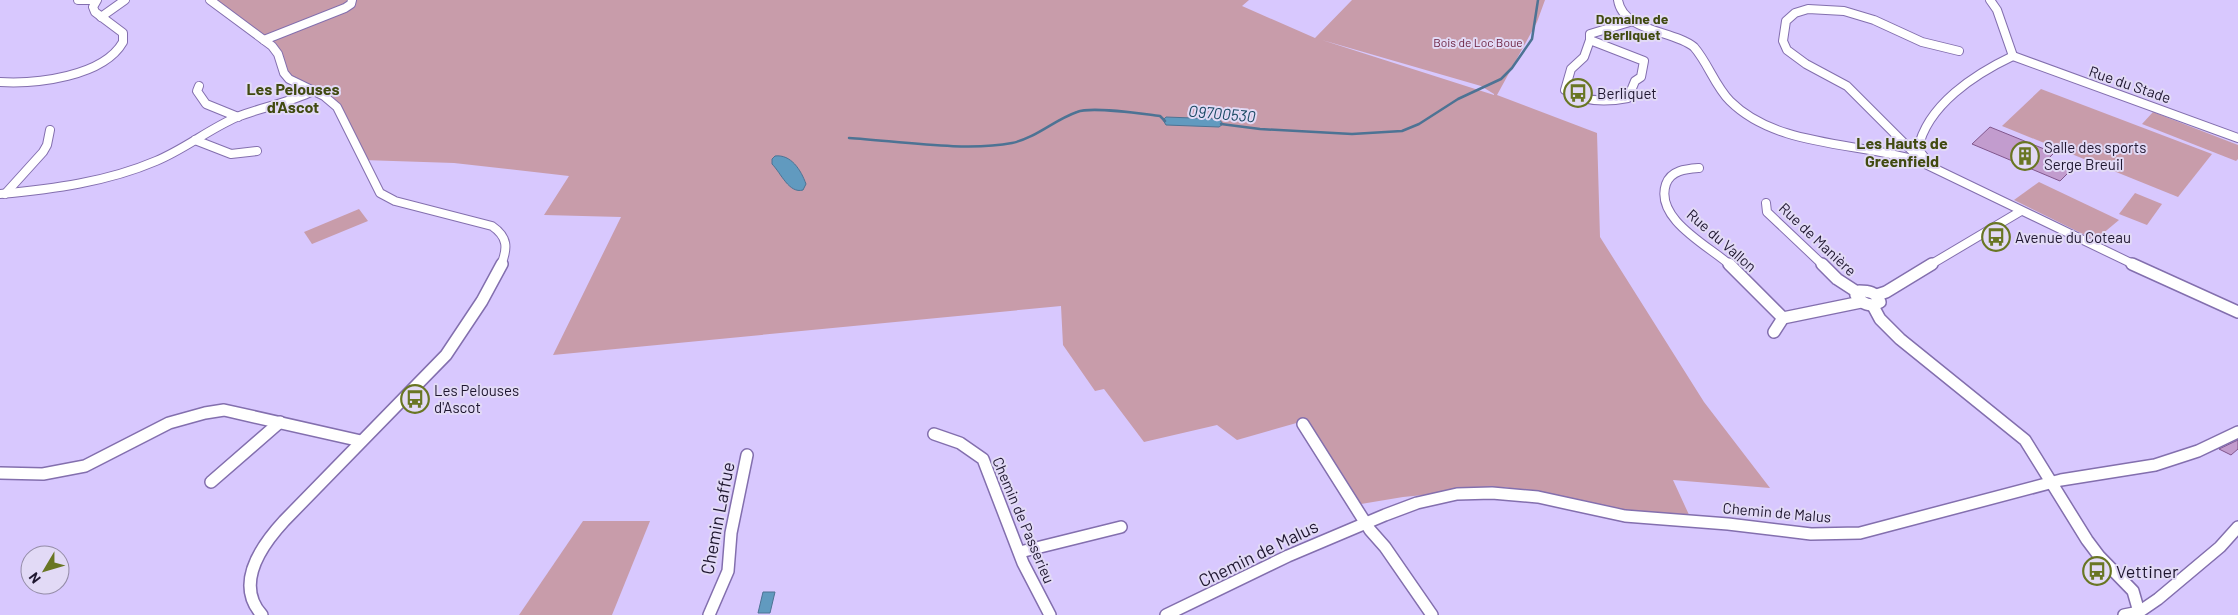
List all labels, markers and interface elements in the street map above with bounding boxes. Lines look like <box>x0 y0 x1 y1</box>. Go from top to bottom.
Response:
district label: Domaine de Berliquet <box>1596 10 1669 43</box>
park label: Bois de Loc Boue <box>1433 35 1523 49</box>
street label: Rue du Stade <box>2087 62 2173 106</box>
bus stop icon: Berliquet <box>1563 78 1593 108</box>
district label: Les Pelouses d'Ascot <box>246 79 340 116</box>
place label: Berliquet <box>1597 84 1657 102</box>
water label: O9700530 <box>1188 101 1257 125</box>
district label: Les Hauts de Greenfield <box>1856 133 1948 170</box>
place label: Salle des sports Serge Breuil <box>2044 138 2146 173</box>
building icon: Salle des sports Serge Breuil <box>2010 141 2040 171</box>
street label: Rue de Manière <box>1776 199 1860 279</box>
street label: Rue du Vallon <box>1683 205 1761 275</box>
bus stop icon: Avenue du Coteau <box>1981 222 2011 252</box>
place label: Avenue du Coteau <box>2015 228 2131 246</box>
place label: Les Pelouses d'Ascot <box>434 381 519 416</box>
bus stop icon: Les Pelouses d'Ascot <box>400 384 430 414</box>
street label: Chemin de Passerieu <box>989 454 1059 586</box>
street label: Chemin Laffue <box>695 460 739 576</box>
street label: Chemin de Malus <box>1722 498 1832 526</box>
street label: Chemin de Malus <box>1195 515 1321 591</box>
north arrow <box>20 545 70 595</box>
bus stop icon: Vettiner <box>2082 556 2112 586</box>
place label: Vettiner <box>2116 560 2179 582</box>
text: N <box>25 569 44 587</box>

